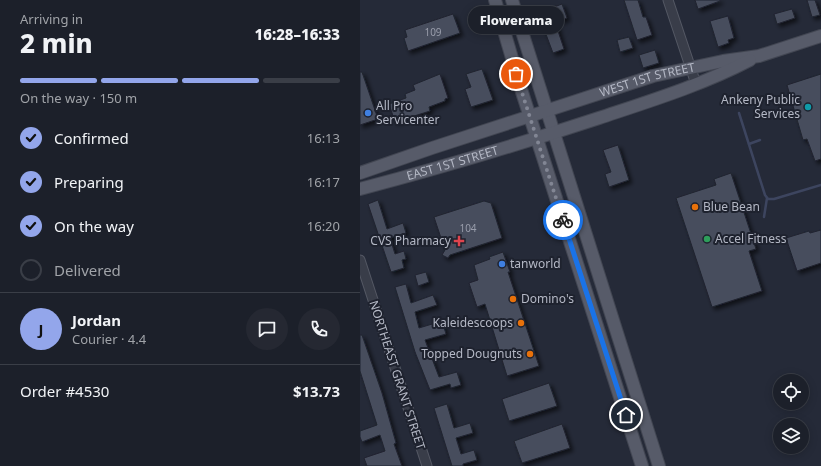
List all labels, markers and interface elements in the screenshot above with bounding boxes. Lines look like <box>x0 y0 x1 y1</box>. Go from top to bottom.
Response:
callout: Flowerama <box>468 6 564 34</box>
text: Arriving in <box>20 10 83 28</box>
text: Flowerama <box>480 11 552 29</box>
text: 16:28–16:33 <box>255 24 340 44</box>
text: 2 min <box>20 25 93 61</box>
house number: 109 <box>424 25 442 39</box>
pin <box>499 57 533 91</box>
street label: WEST 1ST STREET <box>597 58 697 101</box>
icon: bag <box>505 63 527 85</box>
text: On the way · 150 m <box>20 89 137 107</box>
place label: Ankeny Public Services <box>721 91 800 122</box>
place label: All Pro Servicenter <box>376 97 440 128</box>
marker: Ankeny Public Services <box>803 102 813 112</box>
marker: All Pro Servicenter <box>363 108 373 118</box>
icon: check <box>20 127 42 149</box>
text: Confirmed <box>54 128 129 148</box>
text: 16:13 <box>307 129 340 147</box>
street label: EAST 1ST STREET <box>404 141 501 184</box>
icon: check <box>20 171 42 193</box>
text: Preparing <box>54 172 124 192</box>
text: 16:17 <box>307 173 340 191</box>
place label: Blue Bean <box>703 198 760 215</box>
courier <box>543 200 583 240</box>
marker: Blue Bean <box>690 202 700 212</box>
icon: bike <box>552 209 574 231</box>
icon: check <box>20 215 42 237</box>
text: On the way <box>54 216 134 236</box>
text: 16:20 <box>307 217 340 235</box>
house number: 104 <box>459 221 477 235</box>
place label: Accel Fitness <box>715 230 787 247</box>
place label: CVS Pharmacy <box>370 232 452 249</box>
marker: Accel Fitness <box>702 234 712 244</box>
marker: CVS Pharmacy <box>454 236 464 246</box>
place label: tanworld <box>510 255 561 272</box>
marker: tanworld <box>497 259 507 269</box>
text: Delivered <box>54 260 121 280</box>
place label: Domino's <box>521 290 574 307</box>
marker: Domino's <box>508 294 518 304</box>
street label: NORTHEAST GRANT STREET <box>365 298 430 452</box>
button: chat <box>246 308 288 350</box>
button: phone <box>298 308 340 350</box>
text: Jordan <box>72 310 121 330</box>
place label: Kaleidescoops <box>433 314 513 331</box>
marker: Kaleidescoops <box>516 318 526 328</box>
text: J <box>39 319 43 339</box>
text: Courier · 4.4 <box>72 330 146 348</box>
place label: Topped Dougnuts <box>421 345 522 362</box>
marker: Topped Dougnuts <box>525 349 535 359</box>
map controls <box>773 374 809 454</box>
button: locate <box>773 374 809 410</box>
text: Order #4530 <box>20 381 109 401</box>
text: $13.73 <box>293 381 340 401</box>
pin <box>609 398 643 432</box>
icon: home <box>615 404 637 426</box>
button: layers <box>773 418 809 454</box>

